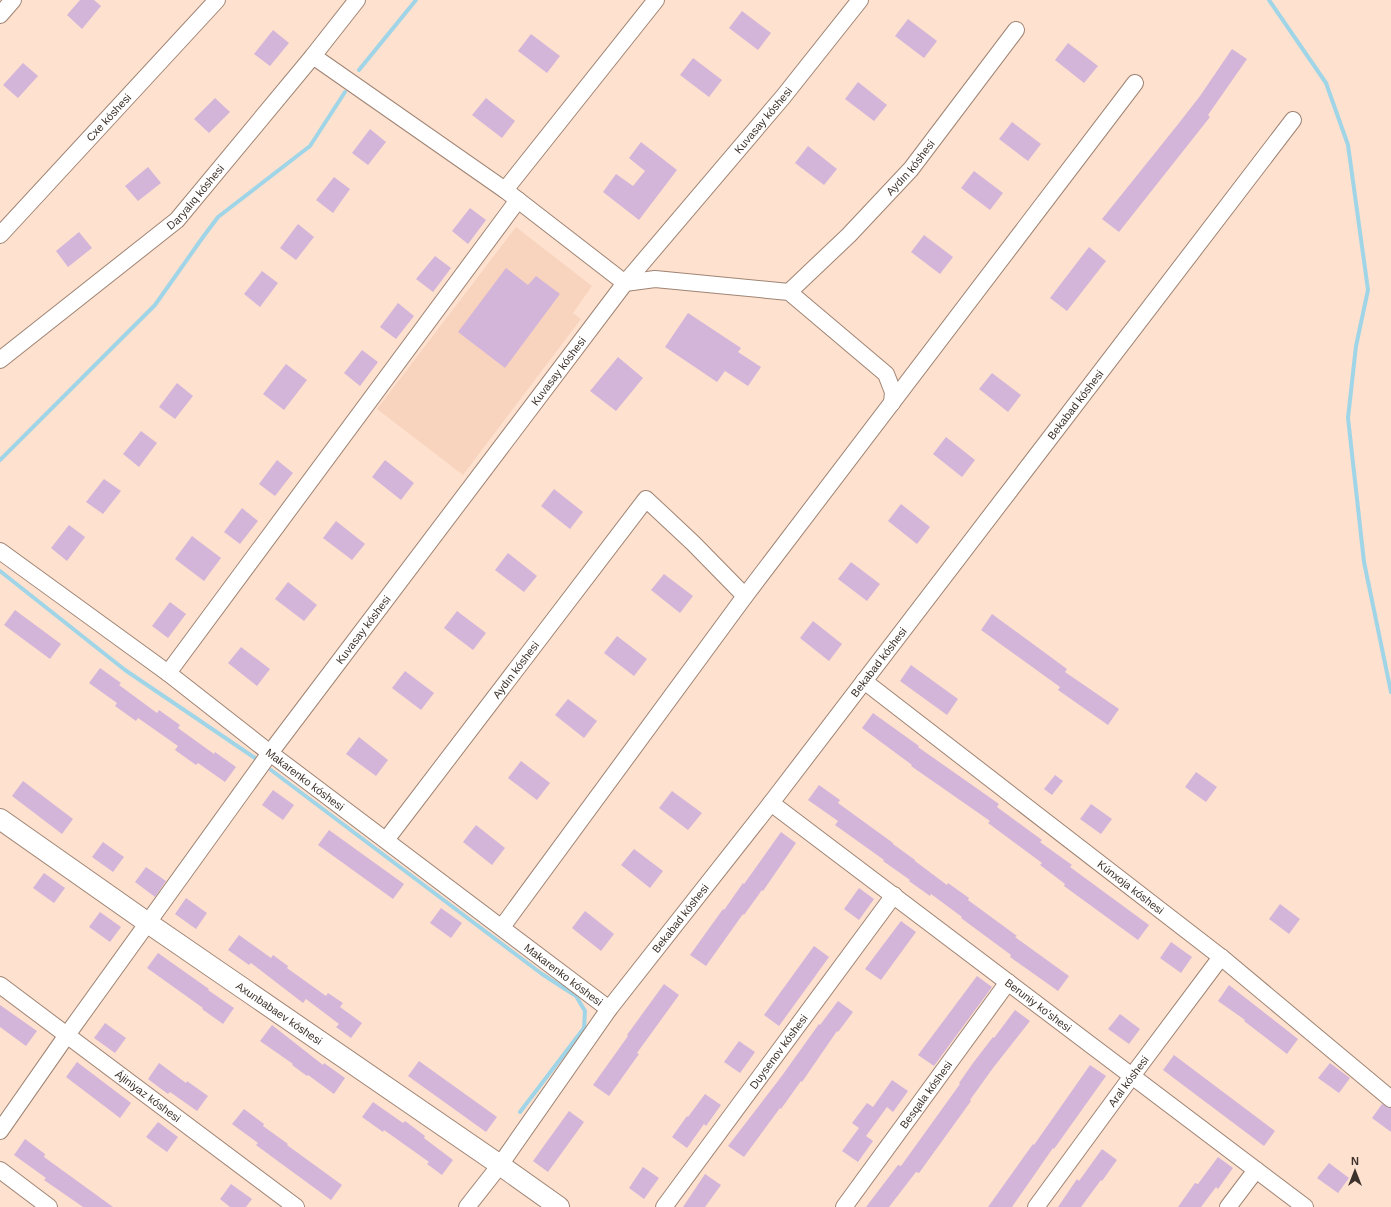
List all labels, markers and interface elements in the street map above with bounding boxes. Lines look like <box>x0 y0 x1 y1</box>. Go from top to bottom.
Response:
street label: Kuvasay kóshesi <box>732 85 794 156</box>
street label: Cxe kóshesi <box>84 91 133 144</box>
street label: Aydın kóshesi <box>884 138 937 198</box>
street label: Daryalıq kóshesi <box>164 162 226 232</box>
street label: Kuvasay kóshesi <box>529 335 588 408</box>
street label: Bekabad kóshesi <box>1045 368 1106 442</box>
street label: Kuvasay kóshesi <box>333 593 393 666</box>
street label: Bekabad kóshesi <box>848 625 909 699</box>
street label: Aydın kóshesi <box>490 639 541 701</box>
street label: Makarenko kóshesi <box>263 746 346 813</box>
street label: Kúnxoja kóshesi <box>1095 858 1166 916</box>
street label: Bekabad kóshesi <box>650 882 711 955</box>
street label: Makarenko kóshesi <box>522 941 605 1008</box>
street label: Beruniy ko'shesi <box>1003 976 1074 1034</box>
street label: Axunbabaev kóshesi <box>234 979 324 1047</box>
street label: Duysenov kóshesi <box>747 1012 810 1091</box>
street label: Aral kóshesi <box>1106 1054 1151 1109</box>
street label: Besqala kóshesi <box>897 1059 954 1131</box>
street label: Ájiniyaz kóshesi <box>113 1068 183 1124</box>
north arrow <box>1335 1151 1375 1191</box>
text: N <box>1351 1155 1359 1167</box>

